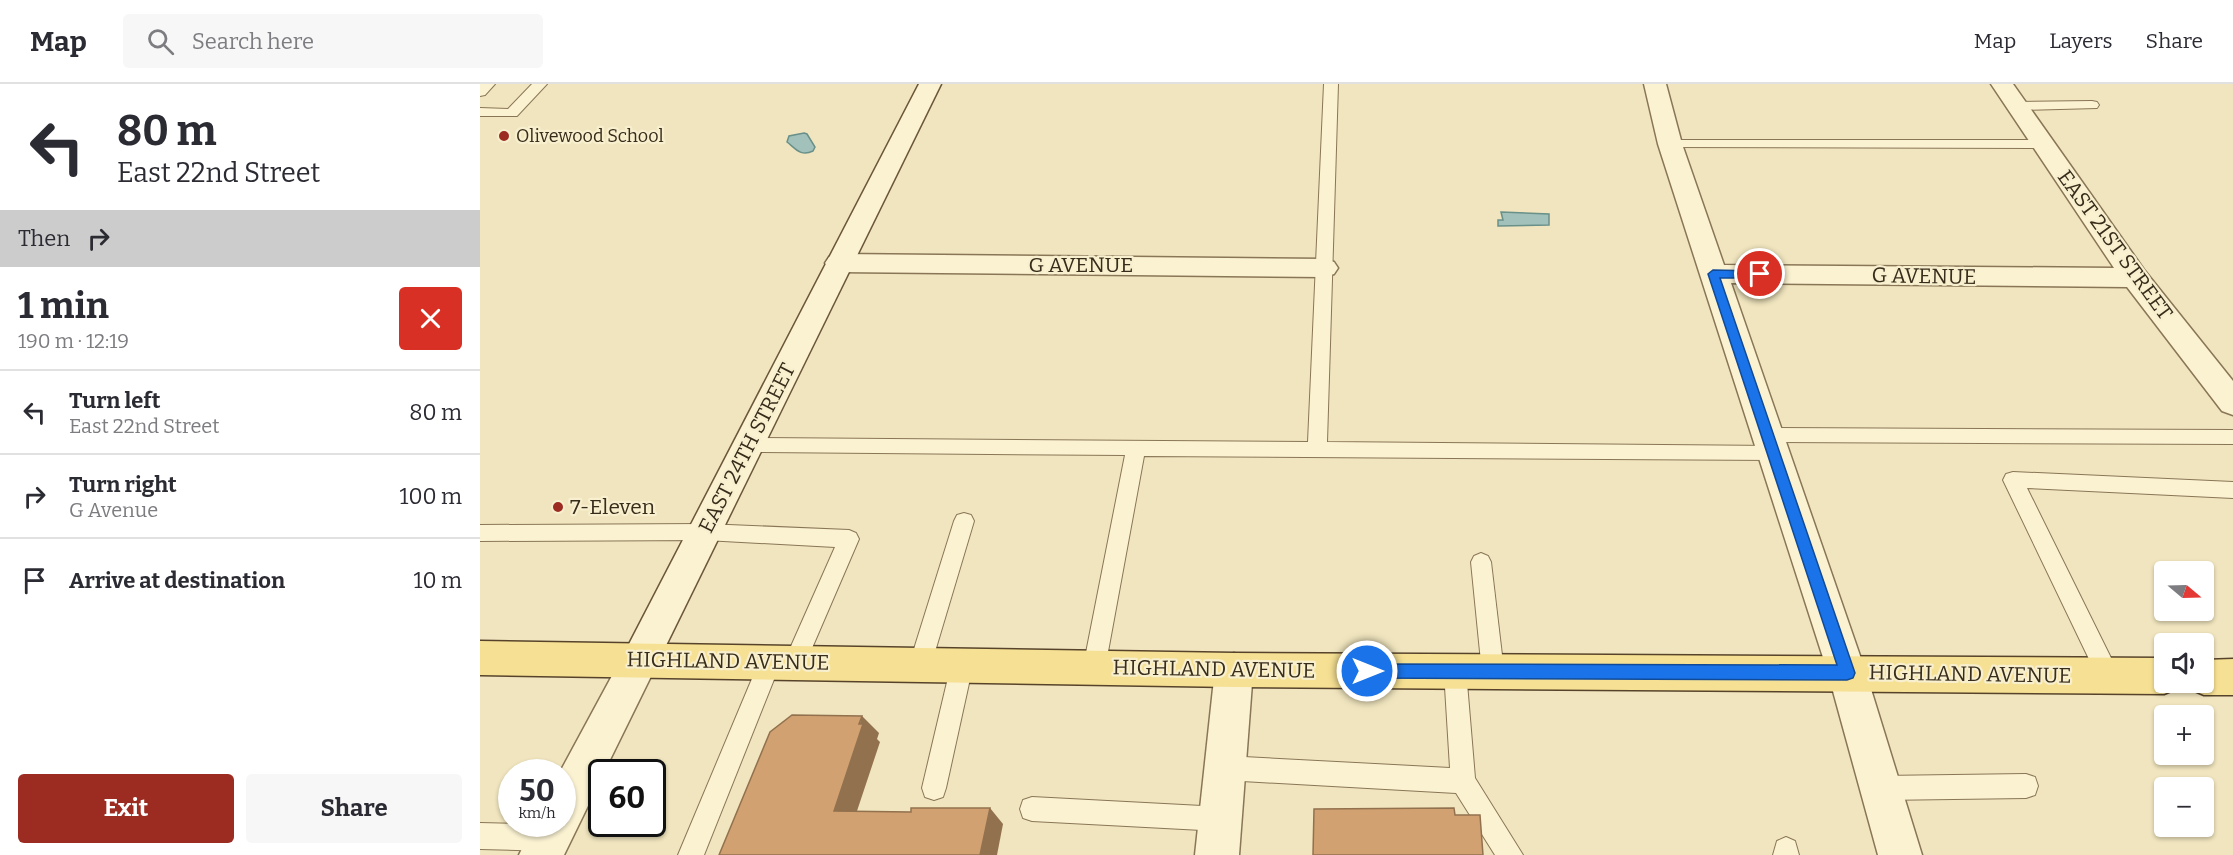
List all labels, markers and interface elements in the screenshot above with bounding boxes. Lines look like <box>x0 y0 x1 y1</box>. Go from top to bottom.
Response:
search box <box>123 14 543 68</box>
text: Map <box>30 25 87 58</box>
icon: search <box>144 25 177 58</box>
text: Search here <box>192 28 314 55</box>
text: Map <box>1974 28 2016 54</box>
text: Layers <box>2049 28 2113 54</box>
text: Share <box>2146 28 2203 54</box>
text: 80 m <box>117 106 217 156</box>
icon: left <box>18 108 96 186</box>
place label: Olivewood School <box>516 125 664 147</box>
marker: Olivewood School <box>497 129 511 143</box>
text: East 22nd Street <box>117 157 320 189</box>
street label: EAST 21ST STREET <box>2052 165 2178 325</box>
icon: right <box>82 222 115 255</box>
text: Then <box>18 225 70 252</box>
pin <box>1734 248 1785 299</box>
street label: G AVENUE <box>1029 252 1133 278</box>
icon: arrive <box>1743 257 1776 290</box>
street label: G AVENUE <box>1871 262 1977 290</box>
text: 1 min <box>18 284 109 328</box>
button: close <box>399 287 462 350</box>
text: 190 m · 12:19 <box>18 329 129 353</box>
street label: EAST 24TH STREET <box>693 359 801 537</box>
text: Turn left <box>69 387 161 414</box>
icon: left <box>18 396 51 429</box>
text: 80 m <box>409 399 462 426</box>
text: East 22nd Street <box>69 414 220 438</box>
text: Turn right <box>69 471 177 498</box>
icon: right <box>18 480 51 513</box>
text: 100 m <box>399 483 462 510</box>
place label: 7-Eleven <box>570 494 655 520</box>
text: G Avenue <box>69 498 158 522</box>
marker: 7-Eleven <box>551 500 565 514</box>
north arrow <box>2154 561 2214 621</box>
map controls <box>2154 561 2214 837</box>
icon: arrive <box>18 564 51 597</box>
text: Arrive at destination <box>69 567 285 594</box>
text: 10 m <box>414 567 462 594</box>
button: sound <box>2154 633 2214 693</box>
position arrow <box>1335 639 1399 703</box>
street label: HIGHLAND AVENUE <box>626 646 830 676</box>
street label: HIGHLAND AVENUE <box>1112 654 1316 684</box>
street label: HIGHLAND AVENUE <box>1868 659 2072 689</box>
button: + <box>2154 705 2214 765</box>
speed limit sign: 60 <box>588 759 666 837</box>
text: 50 <box>519 773 555 809</box>
button: Exit <box>18 774 234 843</box>
button: Share <box>246 774 462 843</box>
button: − <box>2154 777 2214 837</box>
text: km/h <box>518 804 556 822</box>

